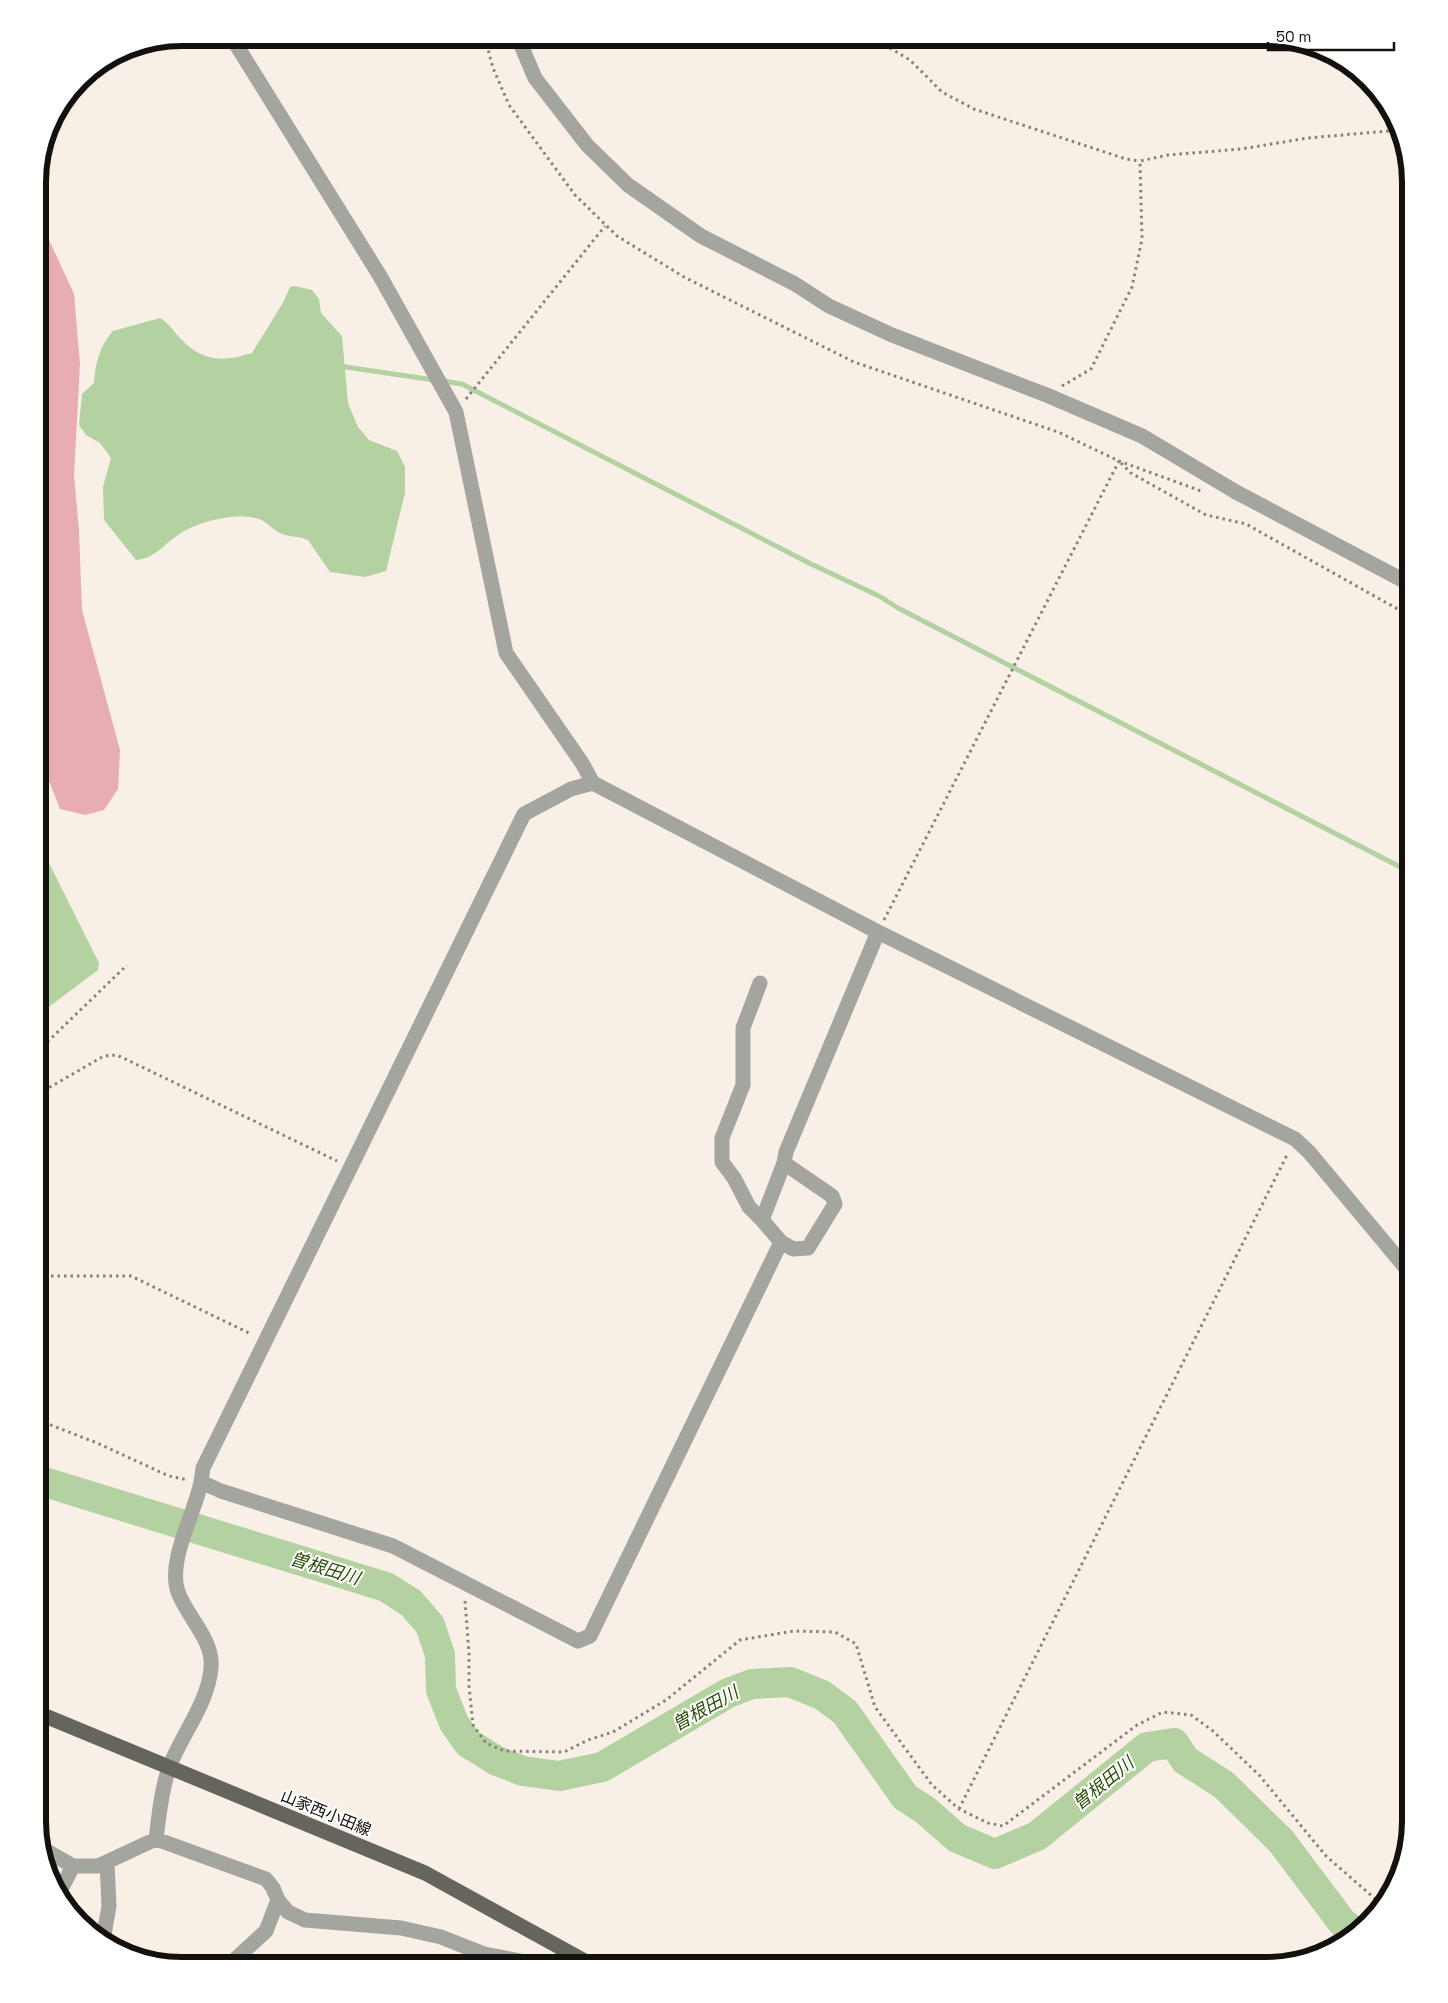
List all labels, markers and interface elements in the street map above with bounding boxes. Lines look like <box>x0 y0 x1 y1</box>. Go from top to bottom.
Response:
scale bar <box>1268 20 1394 52</box>
text: 50 m <box>1276 27 1311 46</box>
water label: 曽根田川 <box>287 1546 365 1590</box>
water label: 曽根田川 <box>668 1680 744 1736</box>
water label: 曽根田川 <box>1068 1750 1140 1815</box>
street label: 山家西小田線 <box>278 1785 374 1841</box>

